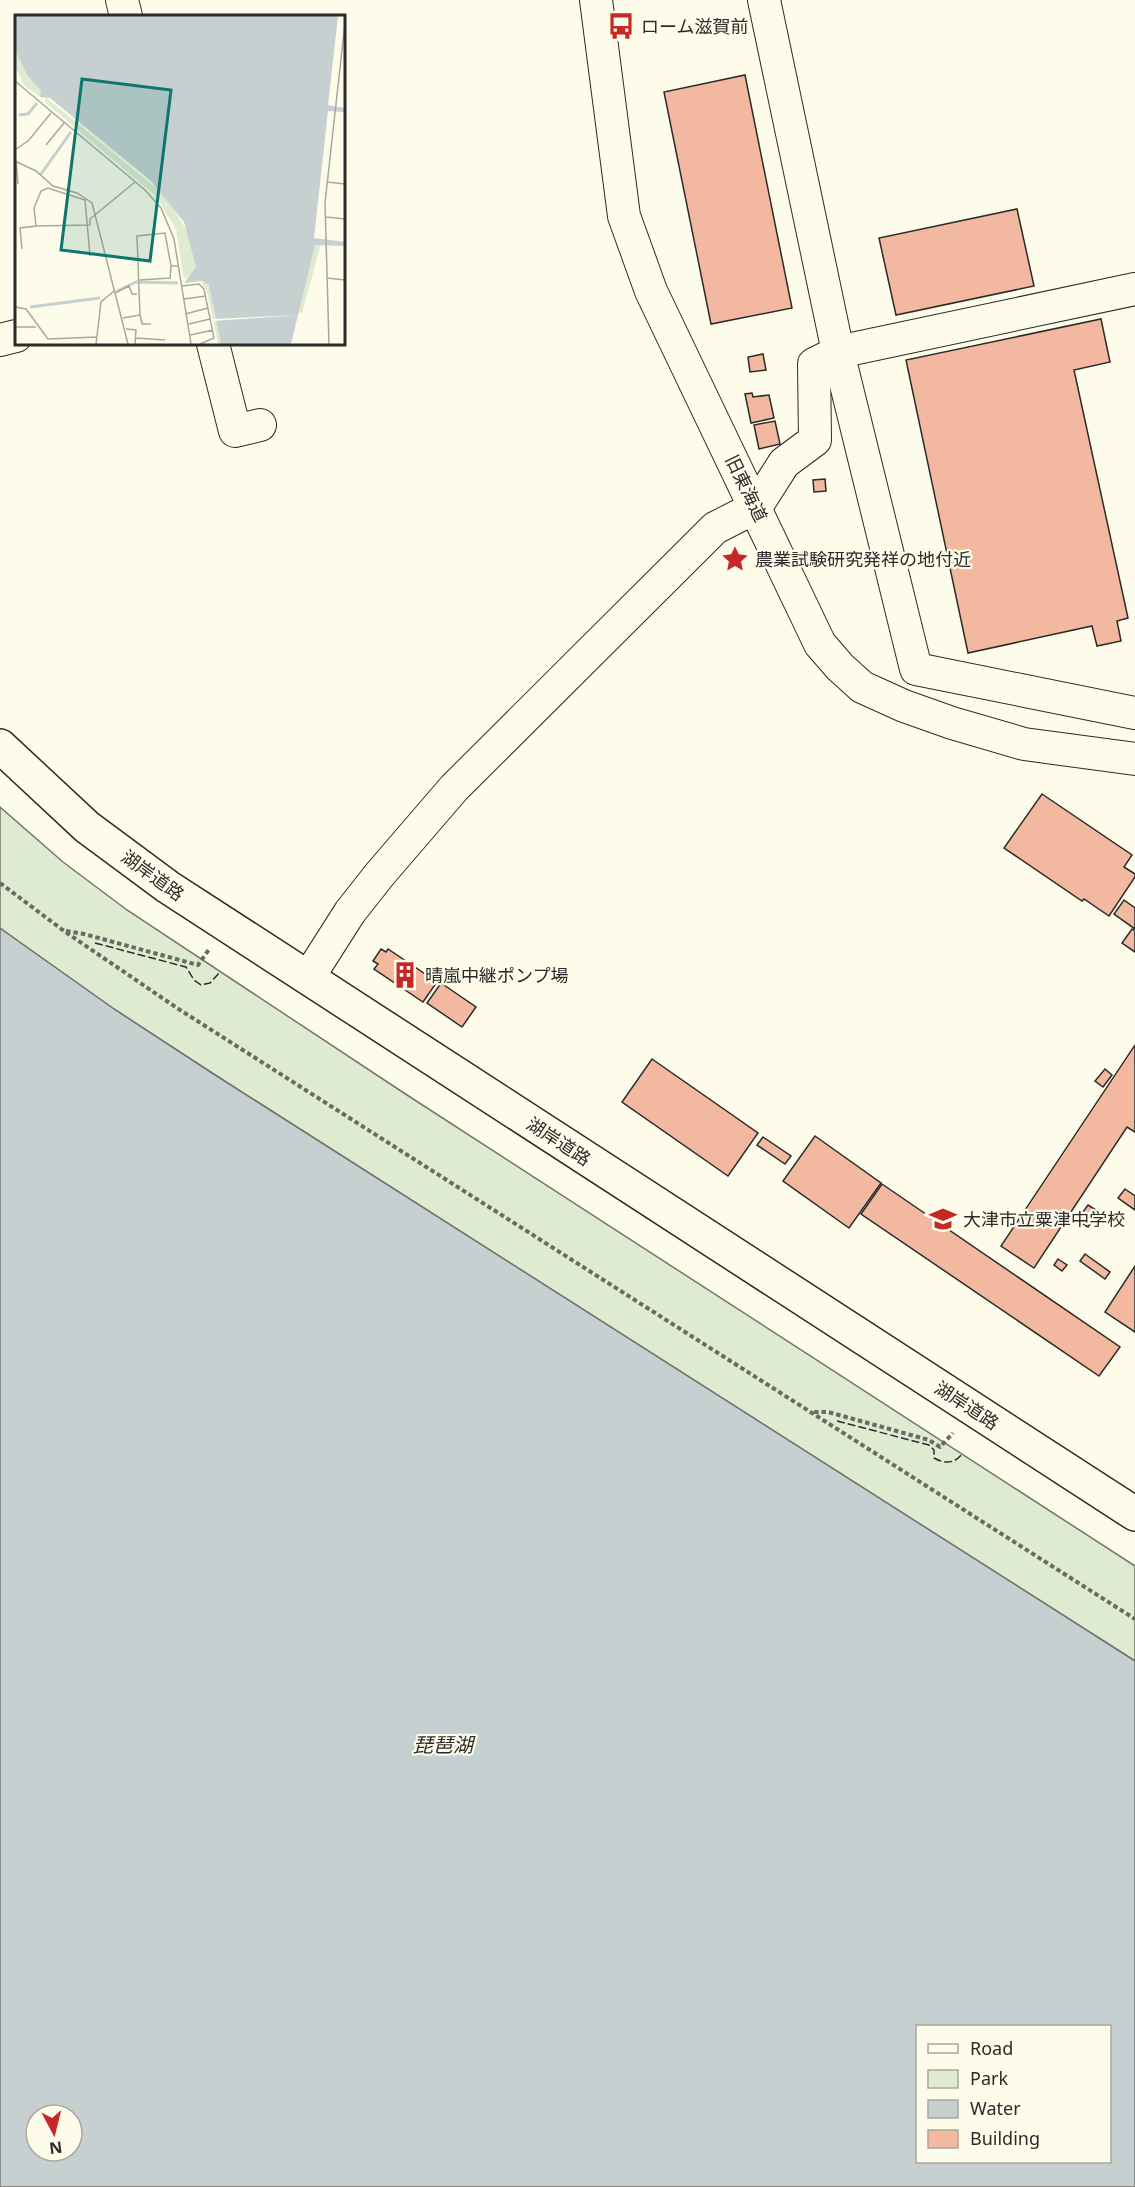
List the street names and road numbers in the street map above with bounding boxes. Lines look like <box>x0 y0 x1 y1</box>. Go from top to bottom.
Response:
street label: 旧東海道 <box>720 450 774 526</box>
street label: 湖岸道路 <box>117 844 189 906</box>
street label: 湖岸道路 <box>522 1111 596 1171</box>
street label: 湖岸道路 <box>930 1375 1004 1435</box>

